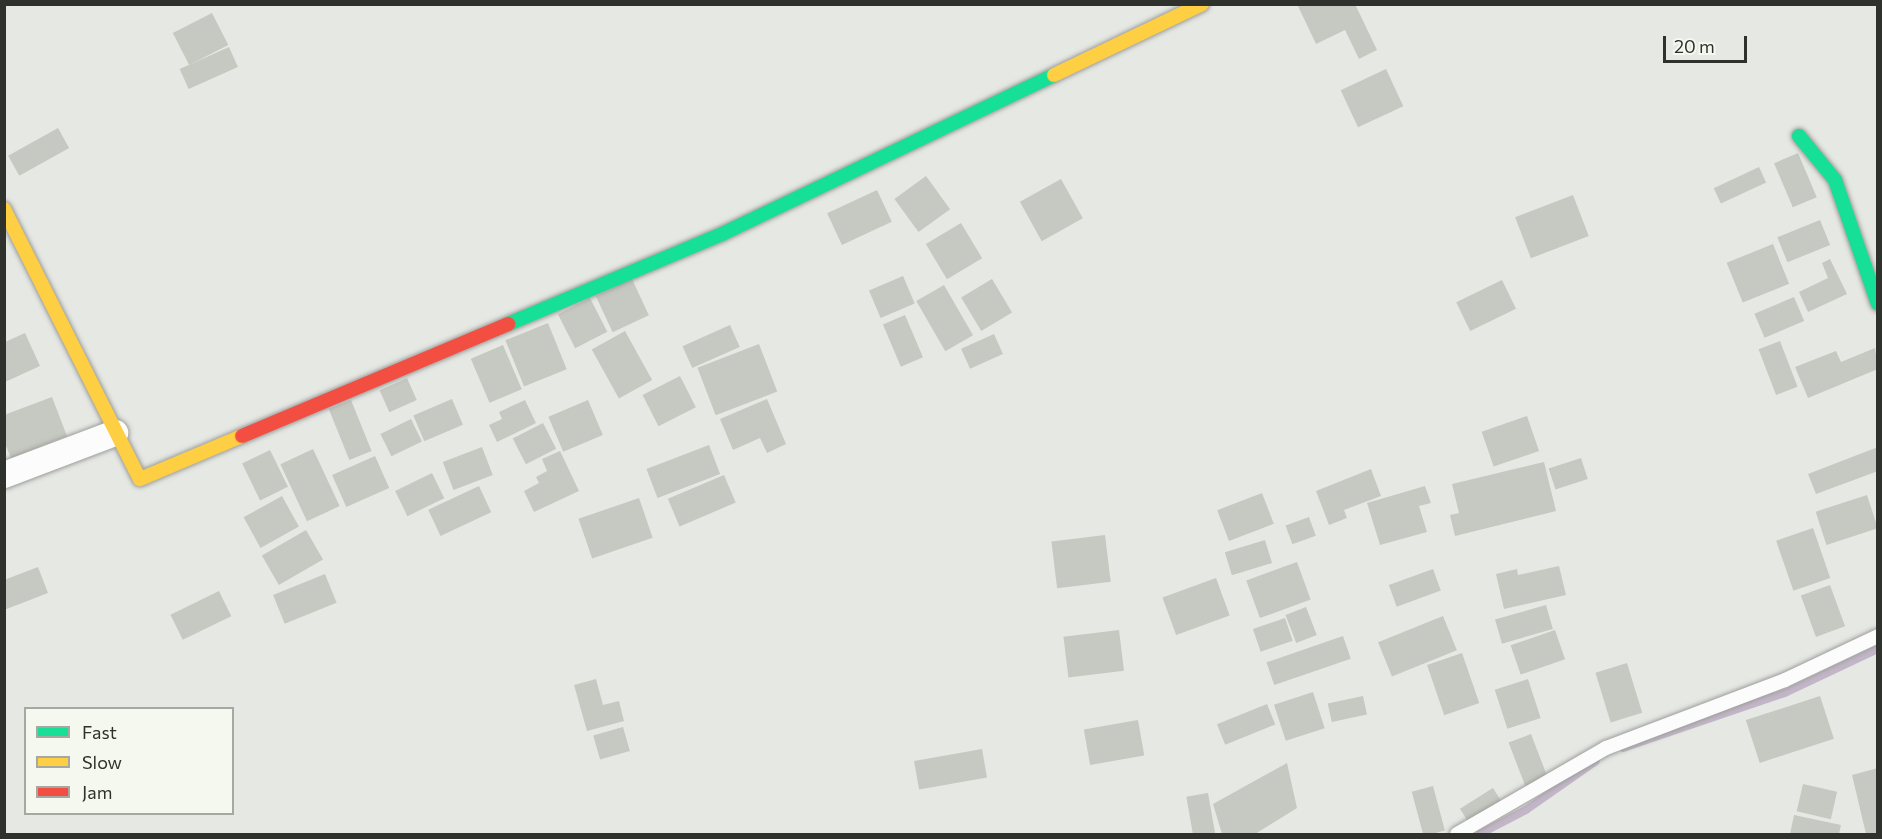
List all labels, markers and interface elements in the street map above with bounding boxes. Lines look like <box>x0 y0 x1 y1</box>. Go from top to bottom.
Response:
scale bar <box>1666 24 1750 62</box>
text: 20 m <box>1674 35 1715 57</box>
legend <box>24 707 234 815</box>
text: Fast <box>82 721 117 743</box>
text: Slow <box>82 751 122 773</box>
text: Jam <box>82 781 112 803</box>

